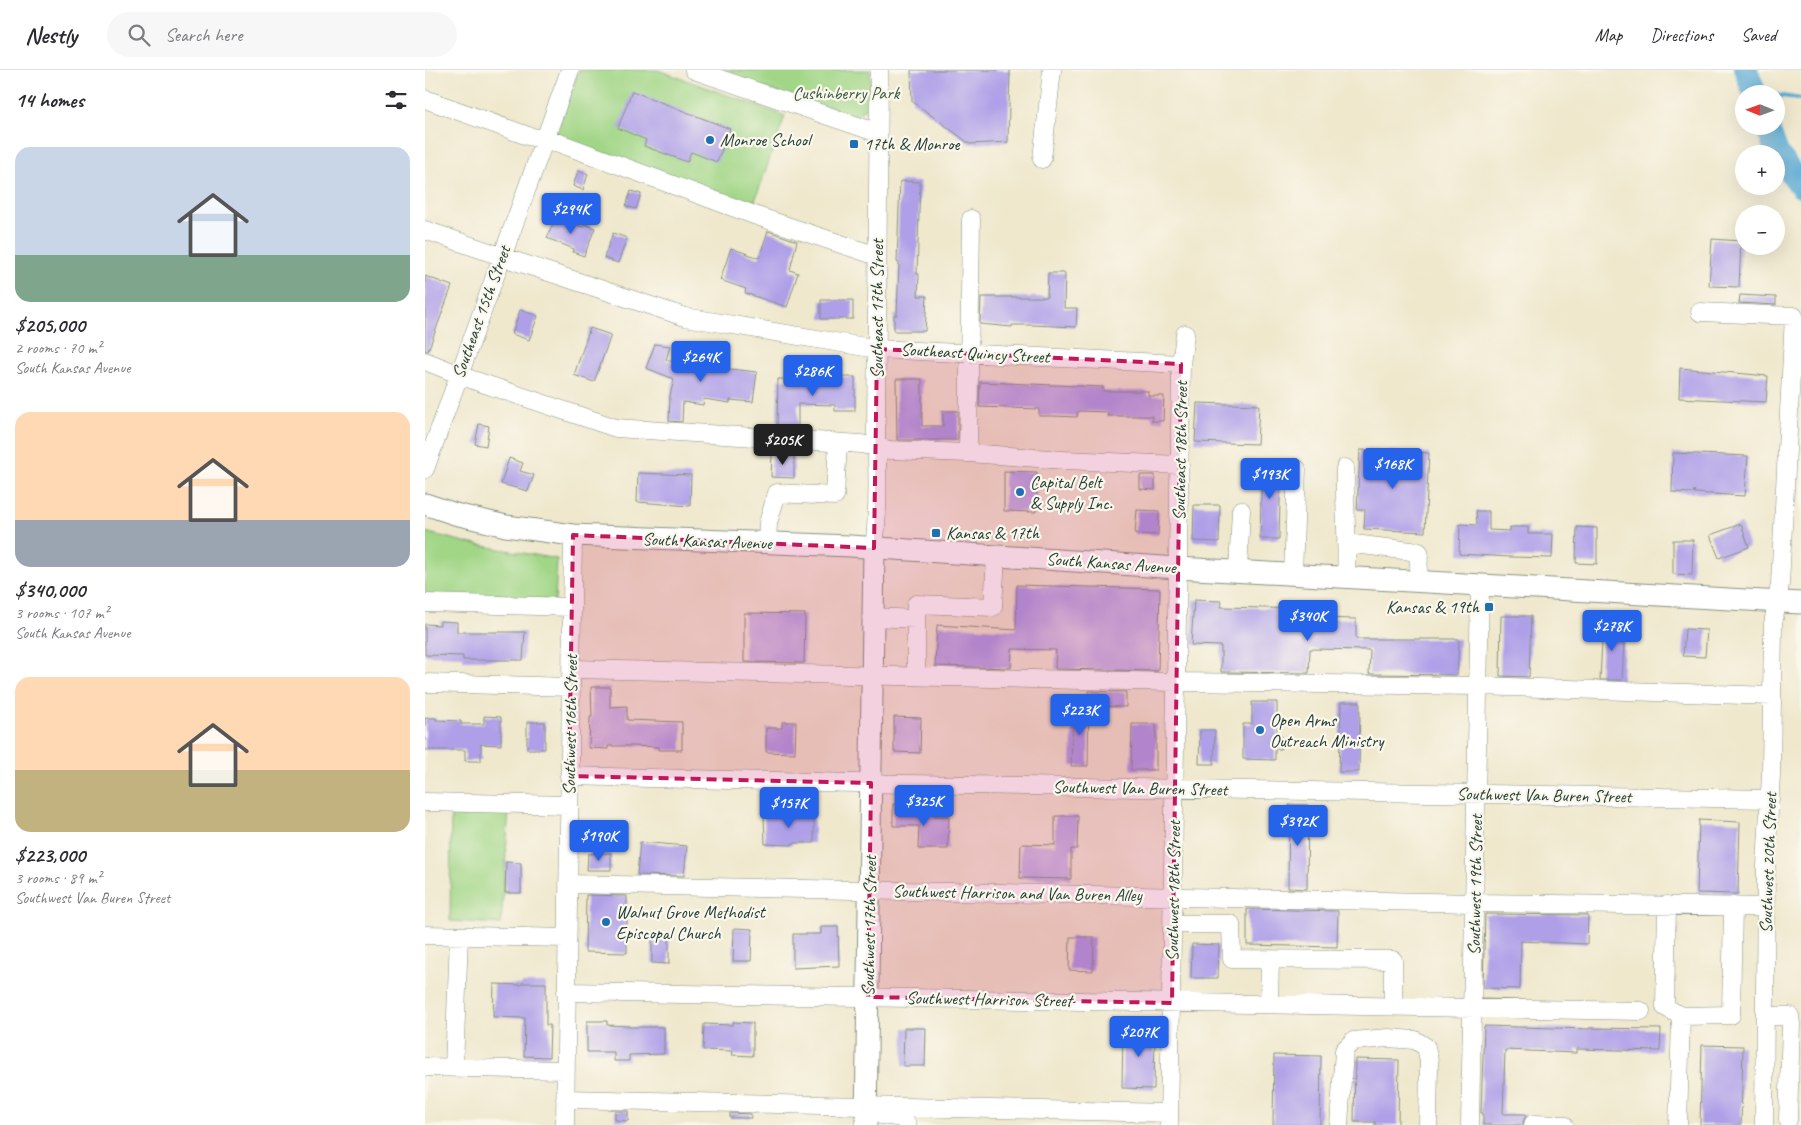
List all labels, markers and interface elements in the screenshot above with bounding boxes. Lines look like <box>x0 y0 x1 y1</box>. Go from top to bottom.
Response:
search box <box>107 12 457 57</box>
text: Nestly <box>25 20 77 50</box>
icon: search <box>125 21 153 49</box>
text: Search here <box>165 23 242 47</box>
text: Map <box>1595 24 1622 46</box>
text: Directions <box>1650 24 1713 46</box>
text: Saved <box>1741 24 1776 46</box>
park label: Cushinberry Park <box>793 82 901 104</box>
north arrow <box>1735 85 1785 135</box>
map controls <box>1735 85 1785 255</box>
icon: filters <box>382 86 410 114</box>
text: 14 homes <box>15 87 84 113</box>
place label: Monroe School <box>720 129 813 151</box>
place label: 17th & Monroe <box>864 133 960 155</box>
marker: Monroe School <box>704 134 716 146</box>
marker: 17th & Monroe <box>848 138 860 150</box>
button: + <box>1735 145 1785 195</box>
icon: home <box>168 180 258 270</box>
pin: $294K <box>536 192 606 235</box>
text: $294K <box>553 199 589 219</box>
button: − <box>1735 205 1785 255</box>
street label: Southeast 17th Street <box>866 237 888 379</box>
street label: Southeast 15th Street <box>447 241 516 381</box>
text: $205,000 <box>15 312 85 338</box>
text: 2 rooms · 70 m² <box>15 338 101 358</box>
street label: Southeast Quincy Street <box>900 338 1052 368</box>
pin: $264K <box>666 340 736 383</box>
text: $264K <box>682 347 720 367</box>
pin: $286K <box>778 354 848 397</box>
text: South Kansas Avenue <box>15 358 130 378</box>
text: $286K <box>794 361 832 381</box>
street label: Southeast 18th Street <box>1168 379 1192 521</box>
pin: $205K <box>748 424 818 466</box>
text: $205K <box>765 430 801 450</box>
icon: home <box>168 445 258 535</box>
pin: $168K <box>1358 448 1428 490</box>
text: $168K <box>1374 454 1412 474</box>
pin: $193K <box>1235 458 1305 500</box>
text: $193K <box>1252 464 1288 484</box>
place label: Capital Belt & Supply Inc. <box>1030 471 1113 514</box>
marker: Capital Belt & Supply Inc. <box>1014 486 1026 498</box>
place label: Kansas & 17th <box>946 522 1040 544</box>
marker: Kansas & 17th <box>930 527 942 539</box>
street label: South Kansas Avenue <box>642 528 773 554</box>
street label: South Kansas Avenue <box>1045 547 1178 579</box>
text: $340,000 <box>15 577 85 603</box>
place label: Kansas & 19th <box>1386 596 1480 618</box>
pin: $340K <box>1273 600 1343 642</box>
marker: Kansas & 19th <box>1483 601 1495 613</box>
text: 3 rooms · 107 m² <box>15 603 109 623</box>
text: $340K <box>1290 606 1326 626</box>
pin: $278K <box>1577 610 1647 652</box>
text: $278K <box>1594 616 1630 636</box>
text: South Kansas Avenue <box>15 623 130 643</box>
street label: Southwest 16th Street <box>558 652 582 796</box>
pin: $223K <box>1045 694 1115 736</box>
text: $223K <box>1062 700 1098 720</box>
place label: Open Arms Outreach Ministry <box>1270 709 1385 752</box>
icon: home <box>168 710 258 800</box>
marker: Open Arms Outreach Ministry <box>1254 724 1266 736</box>
street label: Southwest Van Buren Street <box>1052 775 1230 801</box>
street label: Southwest Van Buren Street <box>1456 782 1634 808</box>
pin: $325K <box>889 784 959 827</box>
pin: $157K <box>754 786 824 829</box>
street label: Southwest 20th Street <box>1755 790 1782 934</box>
text: $325K <box>906 791 942 811</box>
text: $157K <box>771 793 807 813</box>
pin: $392K <box>1263 804 1333 847</box>
text: $392K <box>1280 811 1316 831</box>
street label: Southwest 19th Street <box>1463 812 1487 956</box>
street label: Southwest 18th Street <box>1161 818 1185 962</box>
pin: $190K <box>564 820 634 862</box>
text: $190K <box>581 826 617 846</box>
text: $223,000 <box>15 842 85 868</box>
street label: Southwest 17th Street <box>857 853 881 997</box>
text: 3 rooms · 89 m² <box>15 868 101 888</box>
street label: Southwest Harrison and Van Buren Alley <box>892 880 1144 906</box>
text: Southwest Van Buren Street <box>15 888 170 908</box>
place label: Walnut Grove Methodist Episcopal Church <box>616 901 767 944</box>
marker: Walnut Grove Methodist Episcopal Church <box>600 916 612 928</box>
street label: Southwest Harrison Street <box>906 987 1075 1011</box>
pin: $207K <box>1104 1016 1174 1058</box>
text: $207K <box>1121 1022 1157 1042</box>

